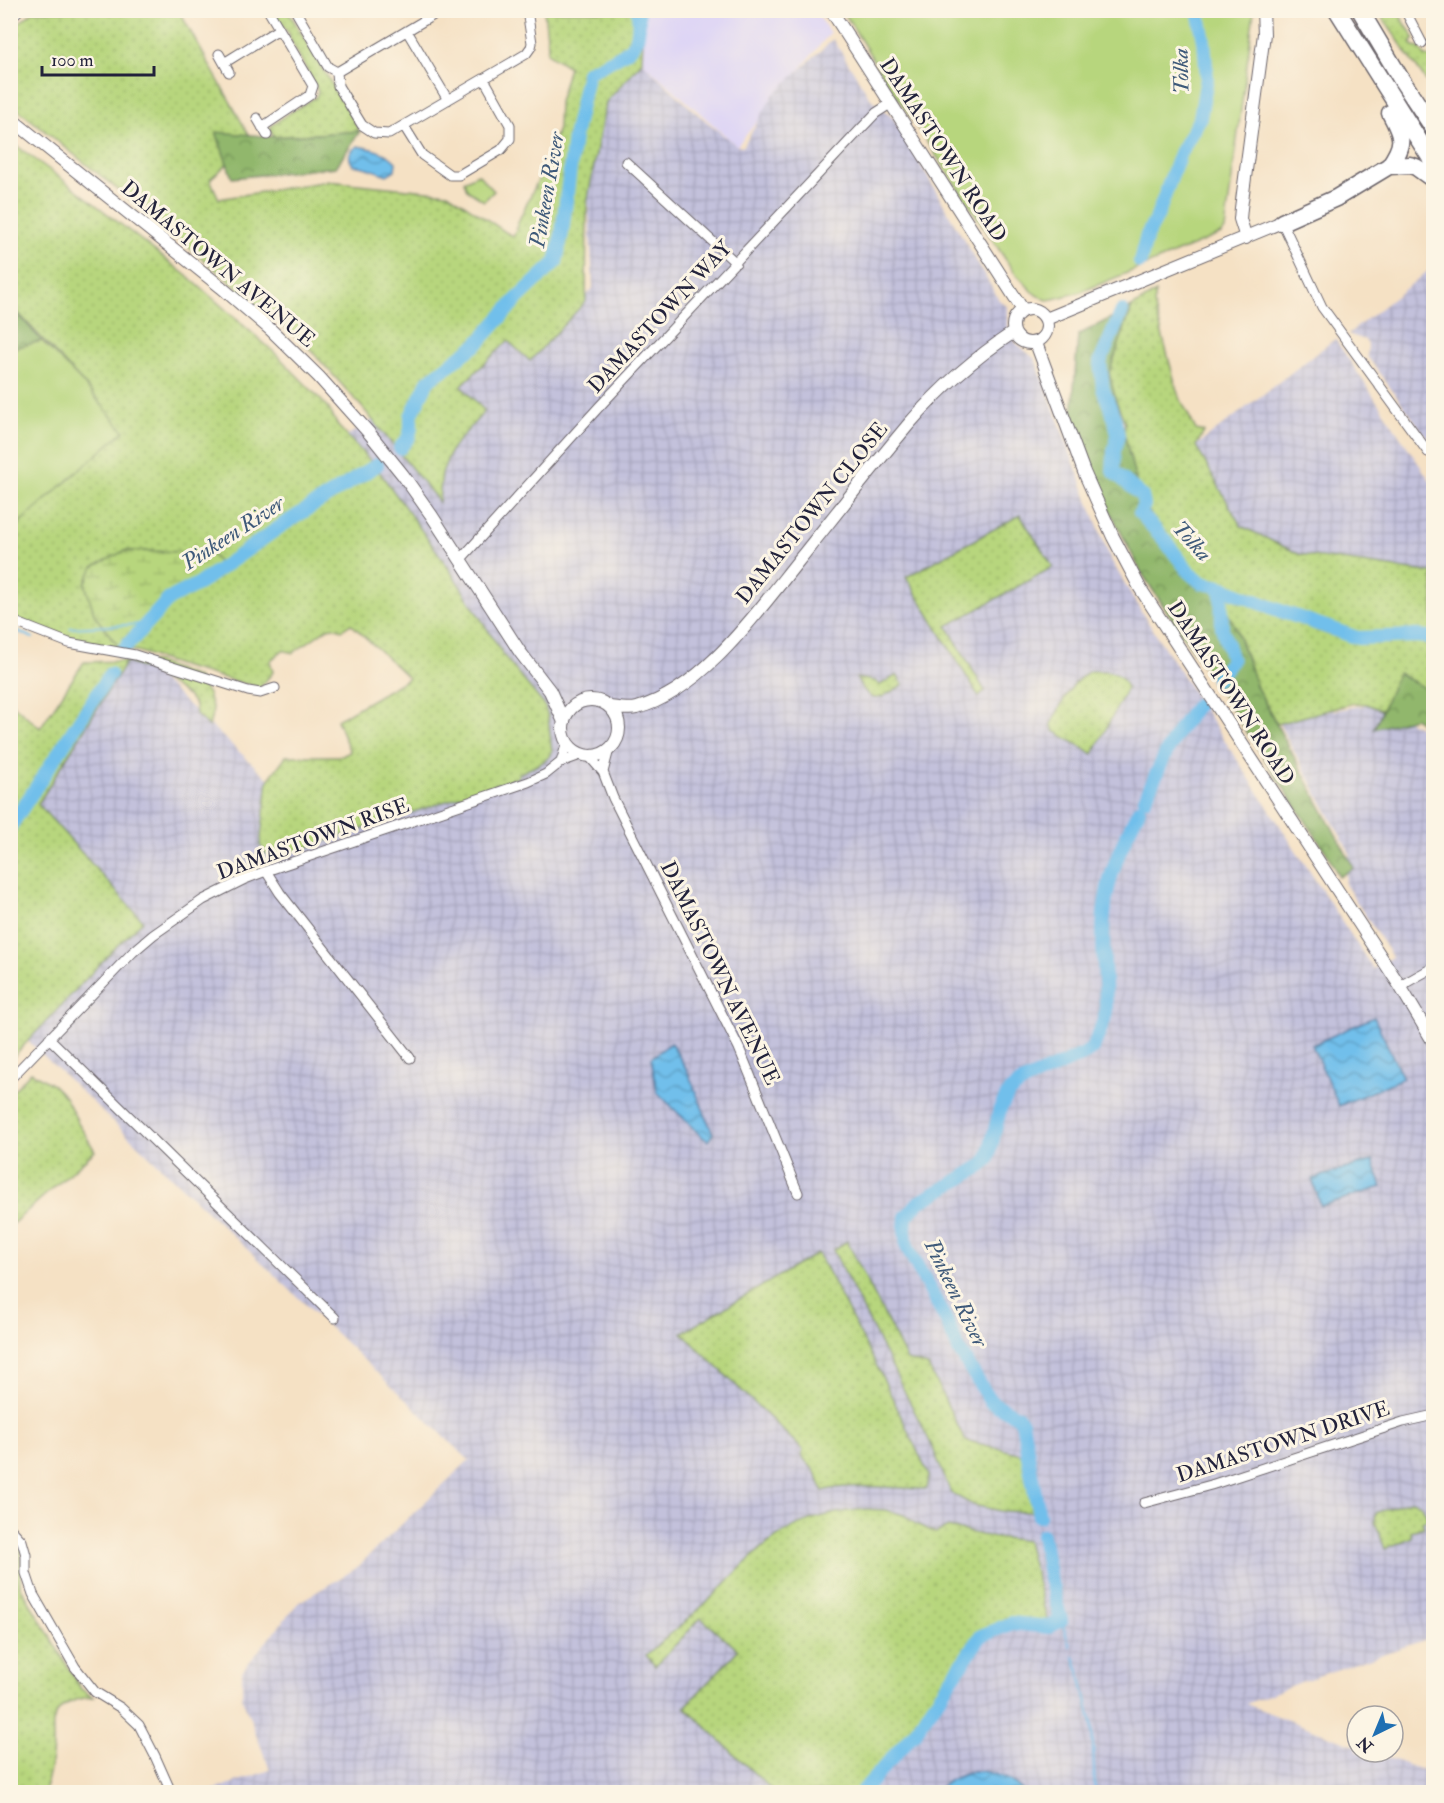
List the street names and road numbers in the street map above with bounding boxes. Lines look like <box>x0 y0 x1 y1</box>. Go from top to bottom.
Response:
street label: DAMASTOWN ROAD <box>873 53 1013 247</box>
street label: DAMASTOWN AVENUE <box>115 175 321 353</box>
street label: DAMASTOWN WAY <box>582 234 738 399</box>
street label: DAMASTOWN CLOSE <box>730 416 894 610</box>
street label: DAMASTOWN ROAD <box>1161 596 1301 790</box>
street label: DAMASTOWN RISE <box>213 792 413 886</box>
street label: DAMASTOWN AVENUE <box>654 857 786 1089</box>
street label: DAMASTOWN DRIVE <box>1173 1395 1393 1489</box>

